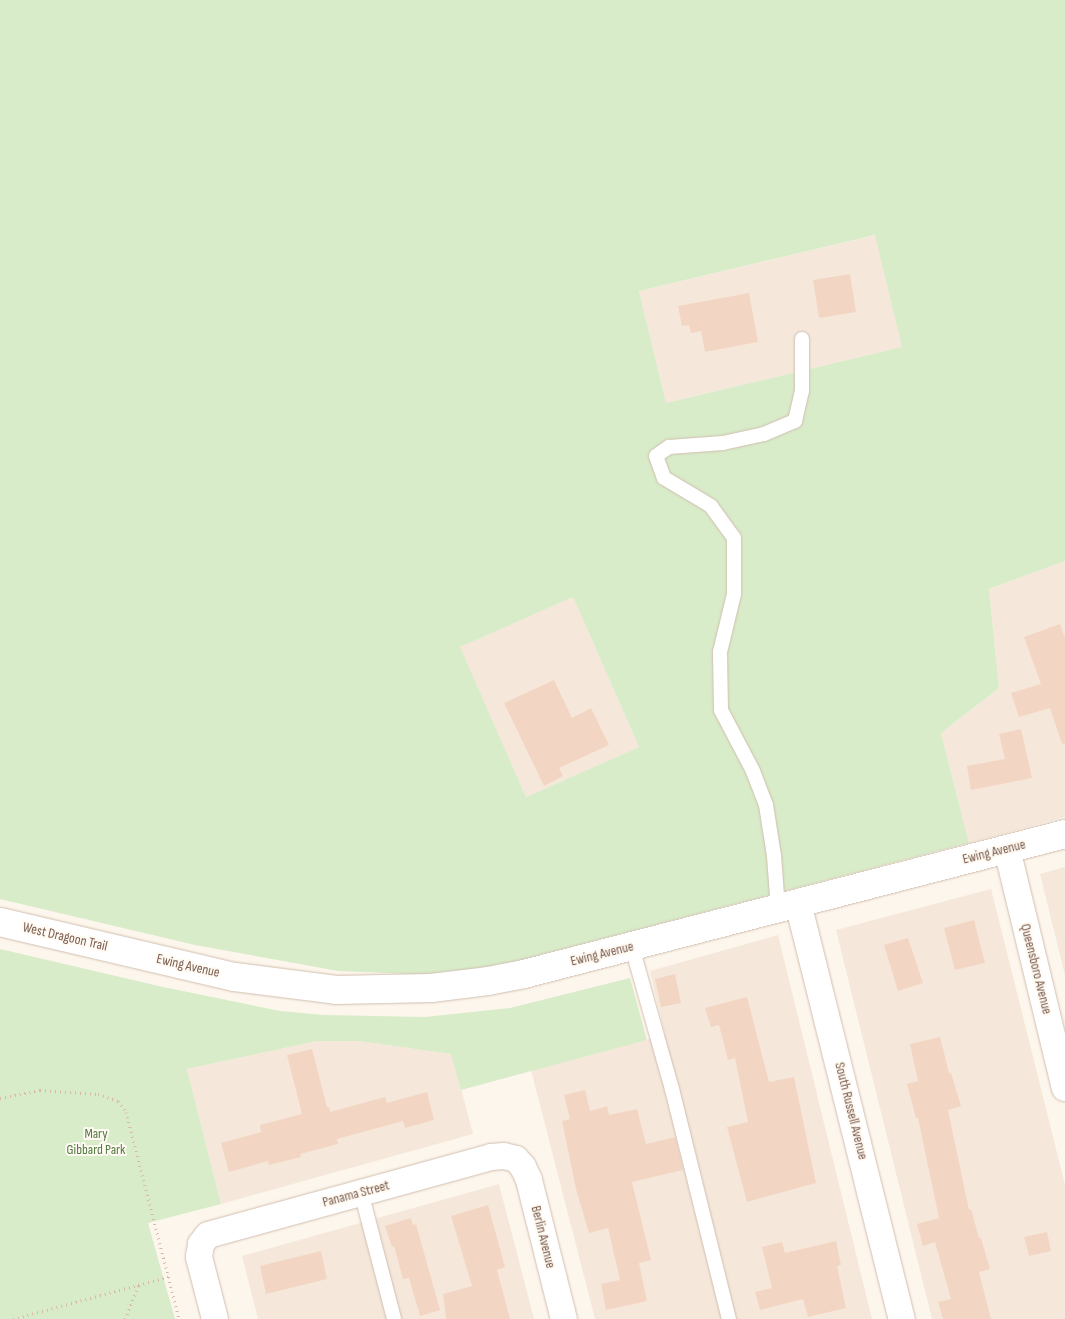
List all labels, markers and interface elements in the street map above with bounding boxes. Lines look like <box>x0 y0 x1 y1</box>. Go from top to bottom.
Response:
street label: Ewing Avenue <box>961 836 1027 868</box>
street label: West Dragoon Trail <box>21 919 109 955</box>
street label: Queensboro Avenue <box>1017 922 1055 1016</box>
street label: Ewing Avenue <box>569 938 635 970</box>
street label: Ewing Avenue <box>155 951 221 981</box>
street label: South Russell Avenue <box>831 1061 871 1161</box>
park label: Mary Gibbard Park <box>67 1126 125 1158</box>
street label: Panama Street <box>321 1177 391 1211</box>
street label: Berlin Avenue <box>527 1204 559 1270</box>

